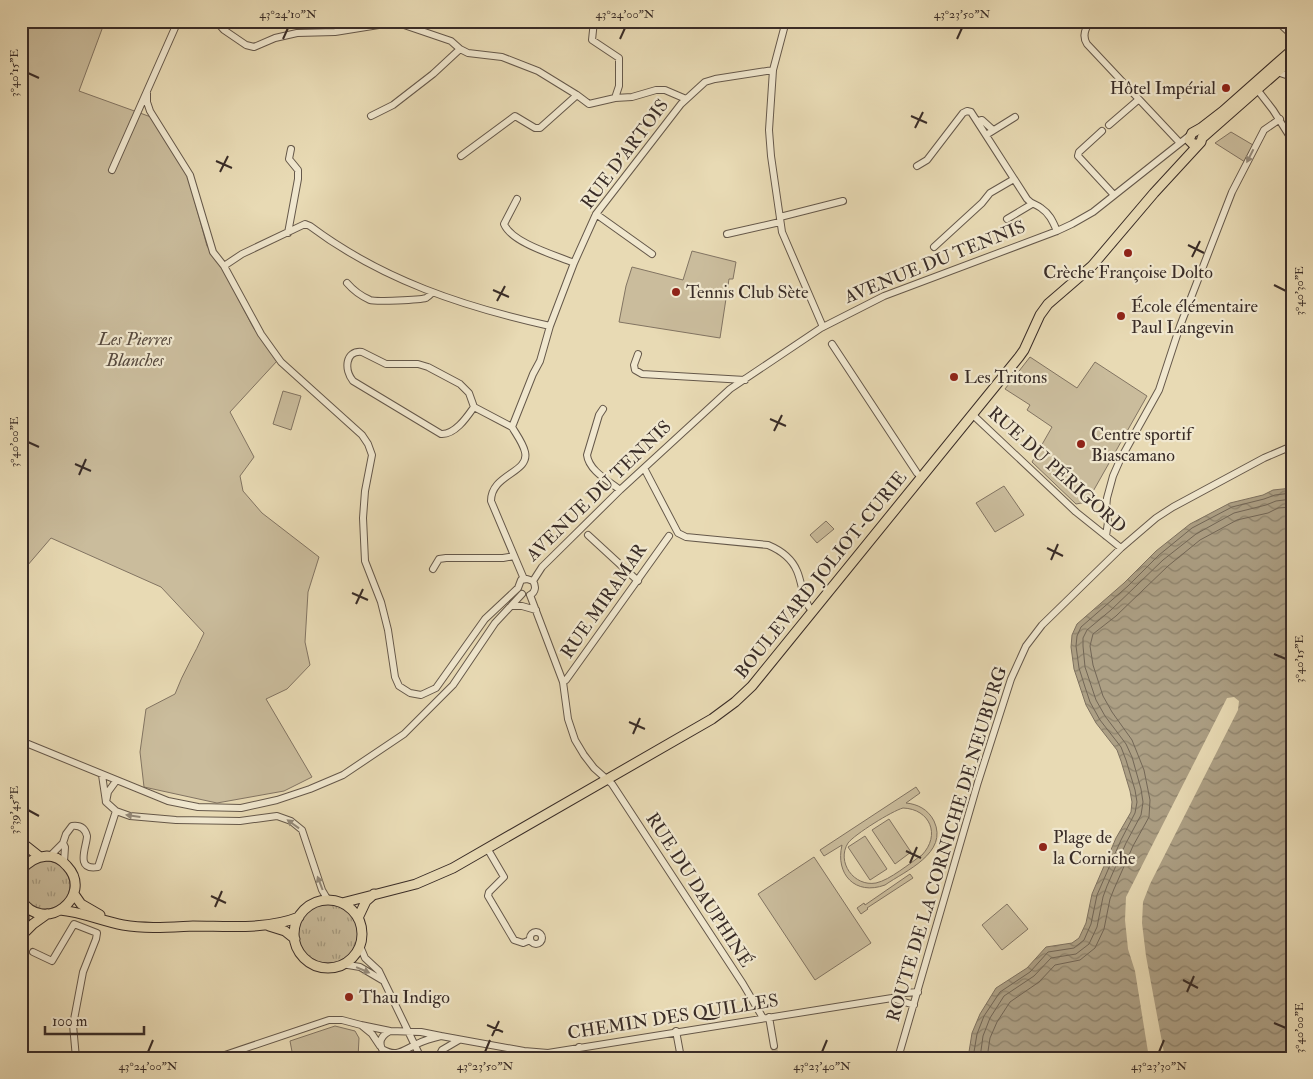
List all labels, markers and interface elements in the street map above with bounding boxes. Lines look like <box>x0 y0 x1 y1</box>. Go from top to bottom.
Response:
text: 43°24'10"N <box>259 7 317 22</box>
text: 43°24'00"N <box>595 7 655 22</box>
text: 43°23'50"N <box>934 7 990 22</box>
text: 3°40'15"E <box>7 49 22 97</box>
place label: Hôtel Impérial <box>1110 77 1216 100</box>
marker: Hôtel Impérial <box>1220 82 1232 94</box>
street label: RUE D'ARTOIS <box>576 94 674 214</box>
one-way arrow <box>1246 149 1254 164</box>
street label: AVENUE DU TENNIS <box>840 215 1029 309</box>
marker: Crèche Françoise Dolto <box>1122 247 1134 259</box>
place label: Crèche Françoise Dolto <box>1043 261 1213 284</box>
text: 3°40'30"E <box>1292 266 1307 316</box>
place label: Tennis Club Sète <box>686 281 809 304</box>
marker: Tennis Club Sète <box>670 286 682 298</box>
place label: École élémentaire Paul Langevin <box>1131 295 1258 339</box>
marker: École élémentaire Paul Langevin <box>1115 310 1127 322</box>
park label: Les Pierres Blanches <box>97 328 173 372</box>
place label: Les Tritons <box>964 366 1047 389</box>
marker: Les Tritons <box>948 371 960 383</box>
street label: RUE DU PÉRIGORD <box>983 402 1131 538</box>
text: 3°40'00"E <box>7 416 22 467</box>
street label: AVENUE DU TENNIS <box>521 416 676 567</box>
place label: Centre sportif Biascamano <box>1091 423 1195 467</box>
marker: Centre sportif Biascamano <box>1075 438 1087 450</box>
street label: BOULEVARD JOLIOT-CURIE <box>730 466 912 684</box>
street label: RUE MIRAMAR <box>556 538 653 663</box>
text: 3°40'15"E <box>1292 635 1307 683</box>
street label: ROUTE DE LA CORNICHE DE NEUBURG <box>882 664 1012 1024</box>
text: 3°39'45"E <box>7 785 22 834</box>
street label: RUE DU DAUPHINÉ <box>640 808 758 972</box>
one-way arrow <box>125 811 141 819</box>
one-way arrow <box>286 819 300 829</box>
place label: Plage de la Corniche <box>1053 826 1136 870</box>
marker: Plage de la Corniche <box>1037 841 1049 853</box>
one-way arrow <box>316 875 324 890</box>
one-way arrow <box>356 966 370 974</box>
place label: Thau Indigo <box>359 986 450 1009</box>
street label: CHEMIN DES QUILLES <box>566 989 780 1045</box>
marker: Thau Indigo <box>343 991 355 1003</box>
text: 3°40'00"E <box>1292 1002 1307 1053</box>
scale bar <box>45 1004 144 1036</box>
text: 100 m <box>52 1012 88 1031</box>
text: 43°24'00"N <box>118 1059 178 1074</box>
text: 43°23'50"N <box>457 1059 513 1074</box>
text: 43°23'40"N <box>793 1059 851 1074</box>
text: 43°23'30"N <box>1131 1059 1187 1074</box>

